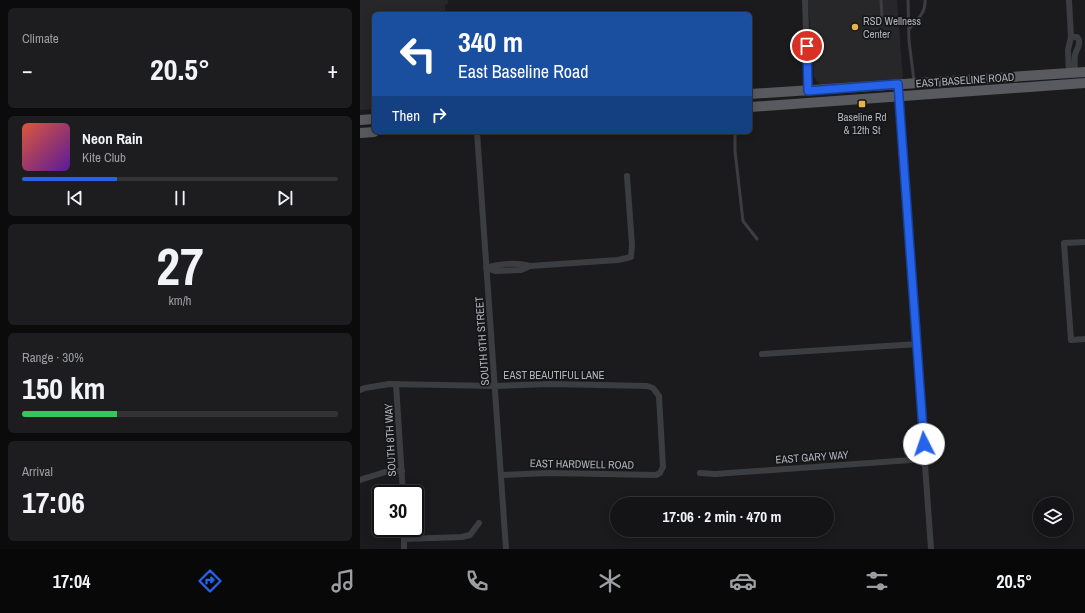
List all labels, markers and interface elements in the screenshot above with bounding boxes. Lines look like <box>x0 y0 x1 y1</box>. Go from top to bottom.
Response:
place label: RSD Wellness Center <box>863 14 921 41</box>
marker: RSD Wellness Center <box>850 22 860 32</box>
text: 340 m <box>458 23 523 61</box>
icon: left <box>392 28 444 80</box>
pin <box>790 29 824 63</box>
text: Climate <box>22 30 59 47</box>
icon: arrive <box>796 35 818 57</box>
text: 20.5° <box>150 49 210 89</box>
text: − <box>22 55 33 85</box>
text: + <box>327 55 338 85</box>
text: East Baseline Road <box>458 59 588 84</box>
street label: EAST BASELINE ROAD <box>915 70 1015 90</box>
marker: Baseline Rd & 12th St <box>857 99 867 109</box>
icon: right <box>428 104 450 126</box>
text: Then <box>392 105 420 126</box>
place label: Baseline Rd & 12th St <box>837 110 887 137</box>
text: Neon Rain <box>82 128 143 149</box>
text: Kite Club <box>82 149 126 166</box>
icon: previous <box>64 187 86 209</box>
icon: pause <box>169 187 191 209</box>
icon: next <box>274 187 296 209</box>
text: 27 <box>156 231 204 301</box>
text: km/h <box>168 292 192 309</box>
street label: SOUTH 9TH STREET <box>472 296 492 386</box>
text: Range · 30% <box>22 349 84 366</box>
text: 150 km <box>22 368 105 408</box>
street label: EAST BEAUTIFUL LANE <box>503 368 605 382</box>
street label: SOUTH 8TH WAY <box>381 403 399 477</box>
position arrow <box>903 423 945 465</box>
street label: EAST GARY WAY <box>775 447 849 467</box>
street label: EAST HARDWELL ROAD <box>530 456 634 472</box>
text: Arrival <box>22 463 53 480</box>
text: 17:06 <box>22 482 85 522</box>
speed limit sign: 30 <box>372 485 424 537</box>
map controls <box>1033 497 1073 537</box>
button: layers <box>1033 497 1073 537</box>
text: 17:06 · 2 min · 470 m <box>663 506 781 527</box>
icon: directions <box>196 567 224 595</box>
icon: music <box>329 567 357 595</box>
icon: phone <box>463 567 491 595</box>
icon: climate <box>596 567 624 595</box>
icon: car <box>729 567 757 595</box>
icon: filters <box>863 567 891 595</box>
text: 17:04 <box>53 569 90 594</box>
text: 20.5° <box>996 569 1032 594</box>

